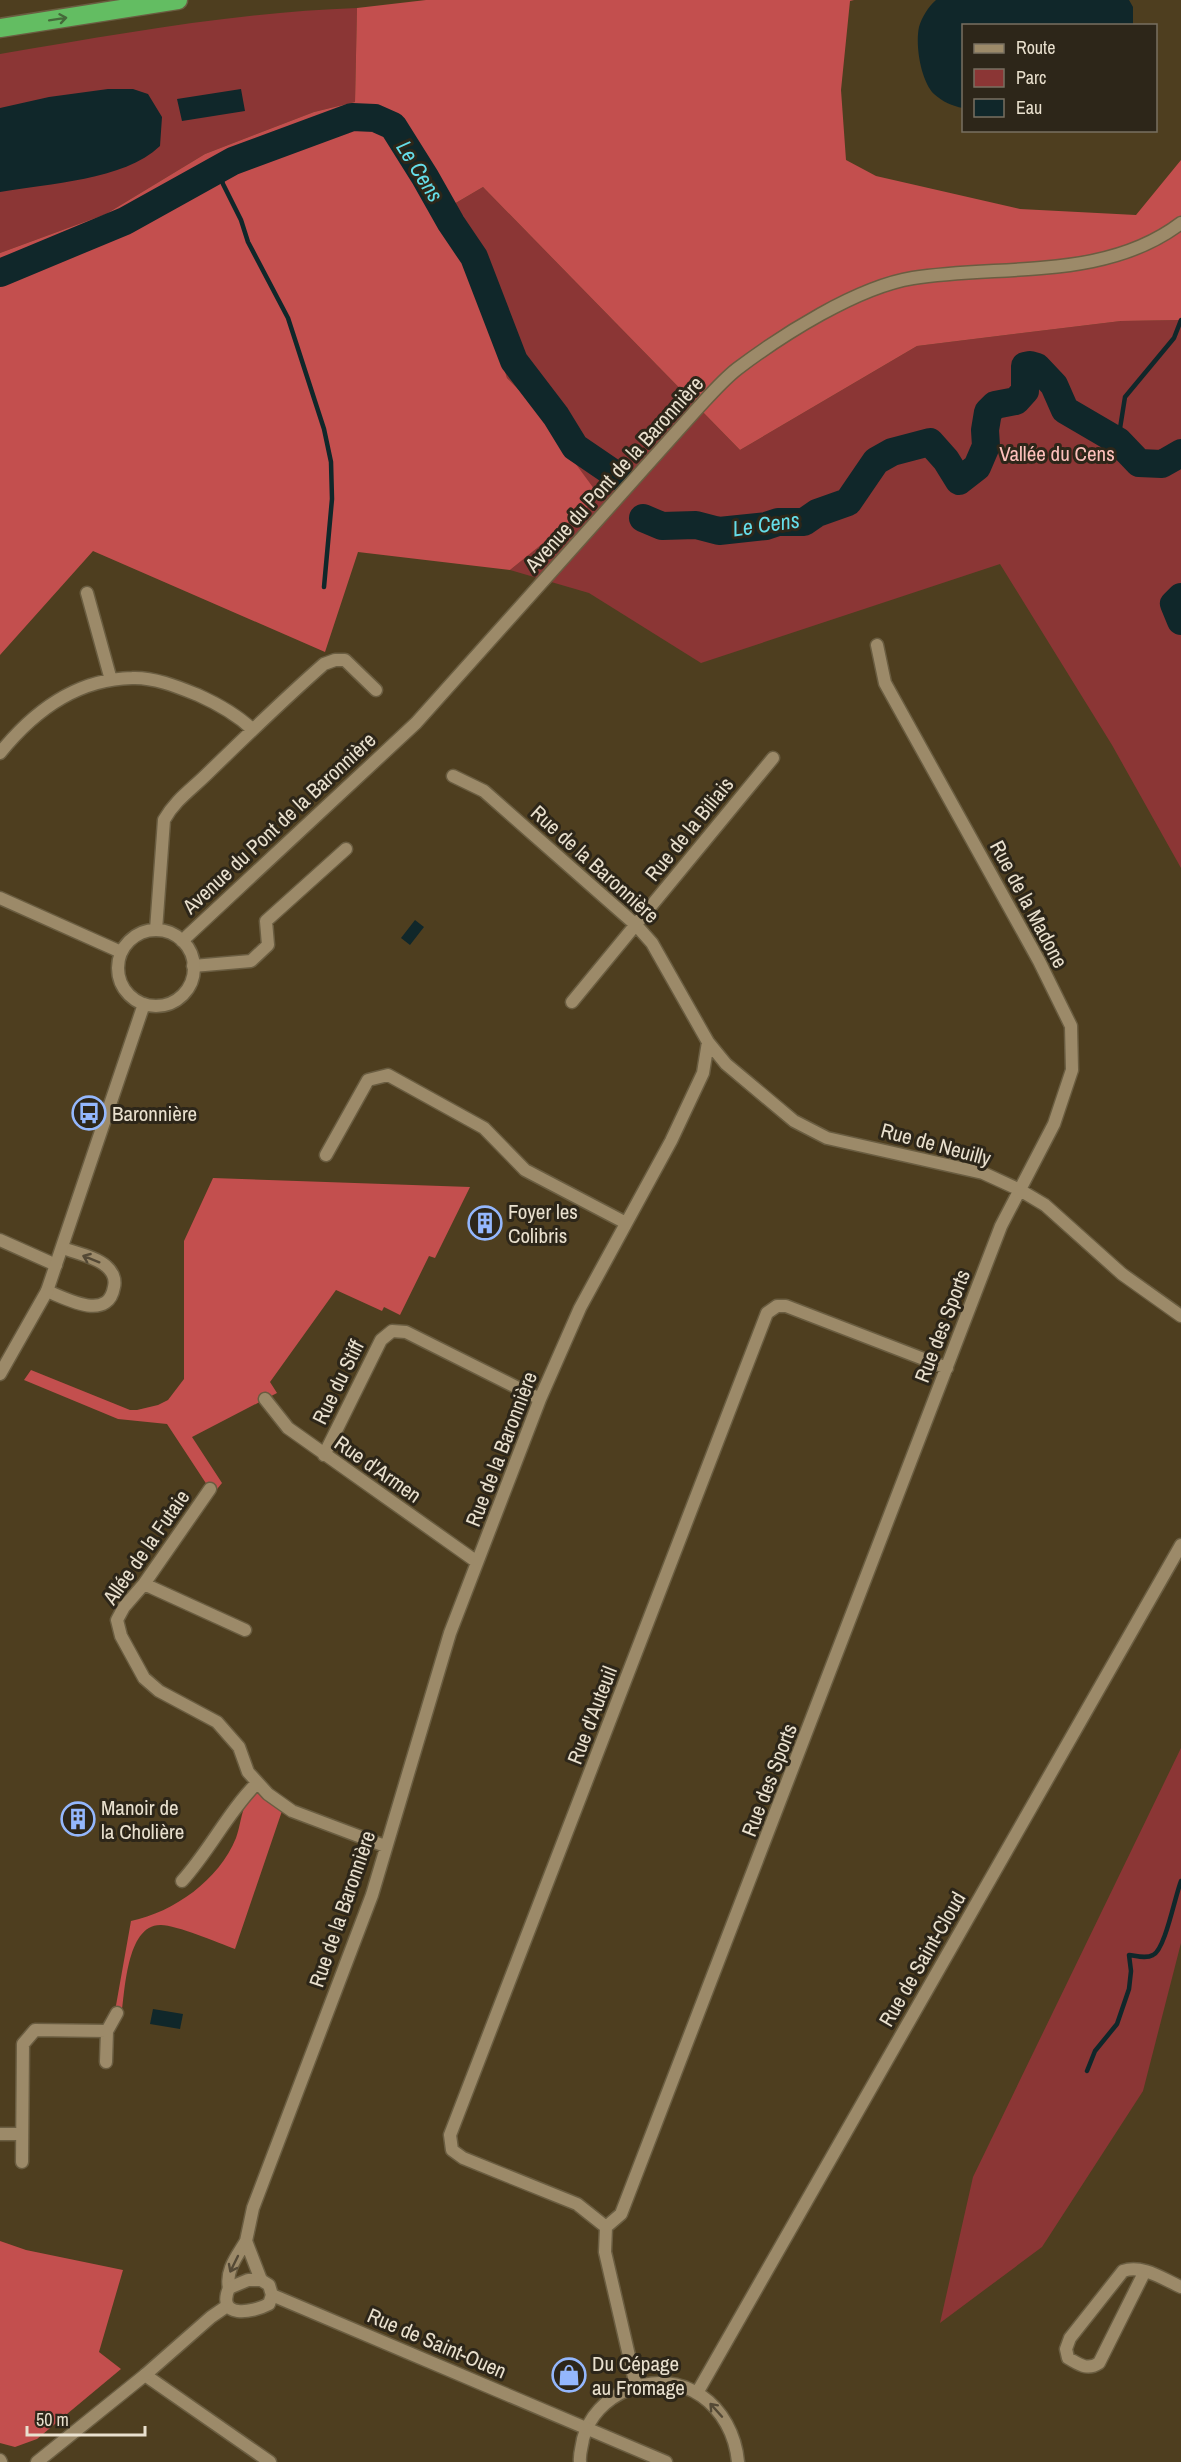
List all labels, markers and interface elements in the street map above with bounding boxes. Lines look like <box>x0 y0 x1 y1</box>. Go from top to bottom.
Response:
one-way arrow <box>47 13 67 24</box>
legend <box>962 24 1157 132</box>
text: Route <box>1016 35 1055 60</box>
text: Parc <box>1016 65 1046 90</box>
text: Eau <box>1016 95 1042 120</box>
water label: Le Cens <box>389 135 451 207</box>
street label: Avenue du Pont de la Baronnière <box>517 370 710 579</box>
park label: Vallée du Cens <box>999 439 1115 468</box>
water label: Le Cens <box>731 504 801 544</box>
street label: Avenue du Pont de la Baronnière <box>175 726 382 921</box>
street label: Rue de la Biliais <box>638 771 740 887</box>
street label: Rue de la Baronnière <box>524 798 666 930</box>
street label: Rue de la Madone <box>983 835 1075 973</box>
bus stop icon: Baronnière <box>71 1095 107 1131</box>
place label: Baronnière <box>112 1099 197 1128</box>
street label: Rue de Neuilly <box>878 1115 995 1173</box>
place label: Foyer les Colibris <box>508 1197 578 1250</box>
building icon: Foyer les Colibris <box>467 1205 503 1241</box>
one-way arrow <box>82 1253 101 1264</box>
street label: Rue des Sports <box>907 1265 977 1387</box>
street label: Rue du Stiff <box>305 1334 371 1429</box>
street label: Rue de la Baronnière <box>458 1367 544 1531</box>
street label: Rue d'Armen <box>329 1428 427 1510</box>
street label: Allée de la Futaie <box>95 1484 196 1611</box>
street label: Rue d'Auteuil <box>560 1662 624 1768</box>
street label: Rue des Sports <box>734 1719 804 1841</box>
place label: Manoir de la Cholière <box>101 1793 184 1846</box>
building icon: Manoir de la Cholière <box>60 1801 96 1837</box>
street label: Rue de la Baronnière <box>302 1827 382 1991</box>
street label: Rue de Saint-Cloud <box>872 1886 972 2032</box>
one-way arrow <box>227 2255 239 2273</box>
street label: Rue de Saint-Ouen <box>363 2301 511 2385</box>
place label: Du Cépage au Fromage <box>592 2349 685 2402</box>
shop icon: Du Cépage au Fromage <box>551 2357 587 2393</box>
scale bar <box>27 2399 146 2437</box>
one-way arrow <box>709 2402 723 2417</box>
text: 50 m <box>36 2407 69 2432</box>

